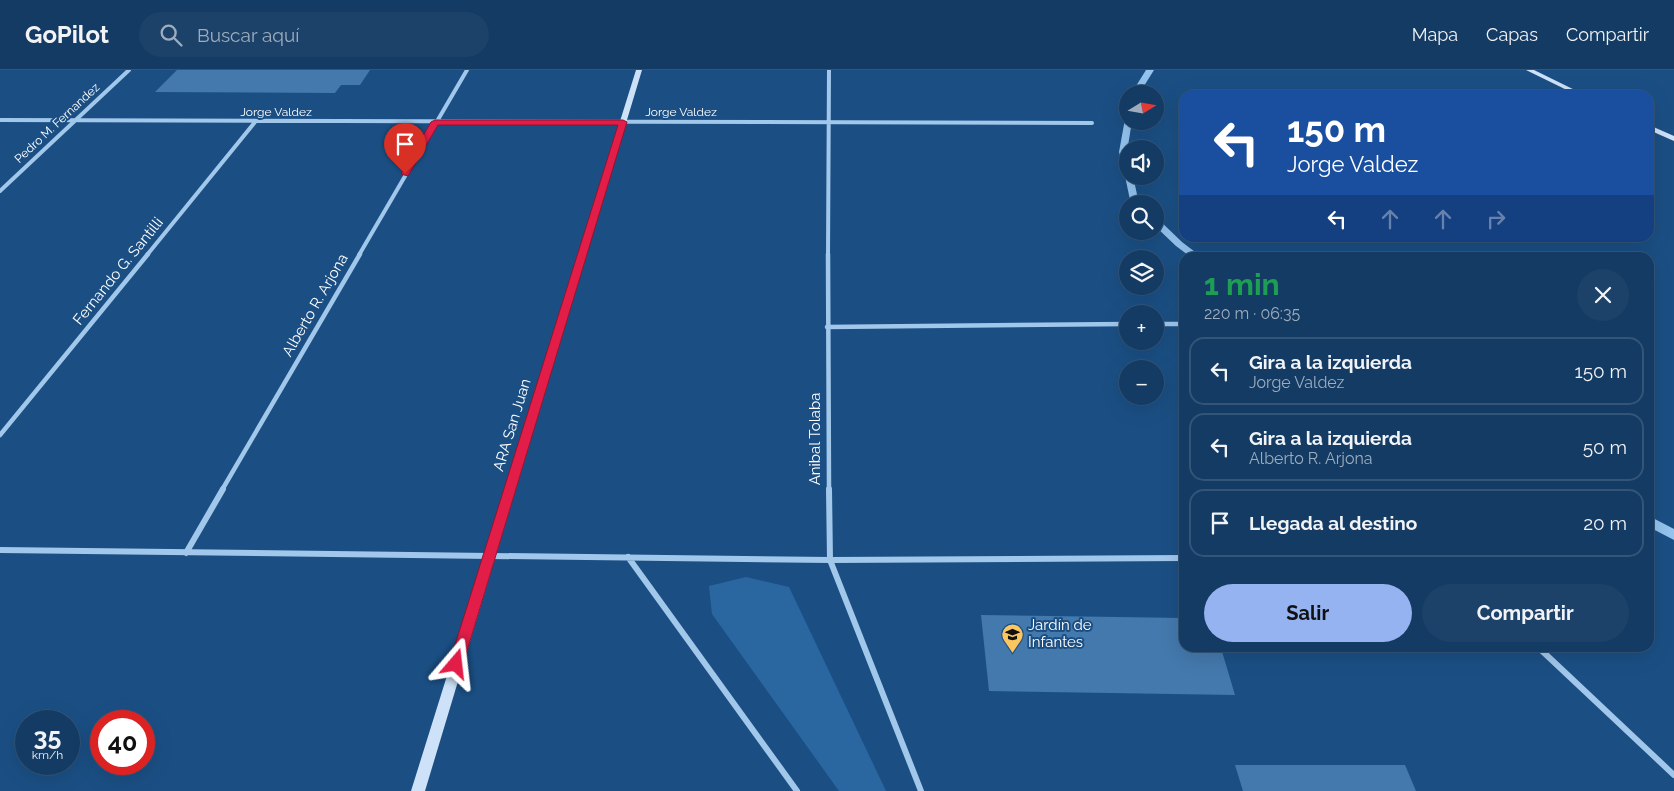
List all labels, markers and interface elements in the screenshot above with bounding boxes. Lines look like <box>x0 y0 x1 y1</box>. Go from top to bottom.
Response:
search box <box>139 12 489 57</box>
text: GoPilot <box>25 20 109 49</box>
icon: search <box>157 21 185 49</box>
text: Buscar aquí <box>197 24 299 46</box>
text: Mapa <box>1412 24 1458 45</box>
text: Capas <box>1486 24 1538 45</box>
text: Compartir <box>1566 24 1649 45</box>
street label: Pedro M. Fernandez <box>12 80 102 166</box>
north arrow <box>1119 85 1164 130</box>
map controls <box>1119 85 1164 405</box>
street label: Jorge Valdez <box>240 105 312 119</box>
street label: Jorge Valdez <box>645 105 717 119</box>
text: 150 m <box>1287 109 1386 150</box>
icon: left <box>1204 110 1269 175</box>
pin <box>384 123 426 174</box>
icon: arrive <box>391 130 419 158</box>
button: sound <box>1119 140 1164 185</box>
text: Jorge Valdez <box>1287 151 1418 177</box>
button: search <box>1119 195 1164 240</box>
icon: left <box>1323 205 1351 233</box>
icon: ahead <box>1376 205 1404 233</box>
icon: ahead <box>1429 205 1457 233</box>
icon: right <box>1482 205 1510 233</box>
street label: Fernando G. Santilli <box>69 214 167 328</box>
street label: Alberto R. Arjona <box>278 250 352 360</box>
button: layers <box>1119 250 1164 295</box>
text: 1 min <box>1204 267 1280 302</box>
button: close <box>1577 269 1629 321</box>
text: 220 m · 06:35 <box>1204 304 1300 323</box>
button: + <box>1119 305 1164 350</box>
text: Gira a la izquierda <box>1249 351 1412 373</box>
icon: left <box>1206 357 1234 385</box>
button: − <box>1119 360 1164 405</box>
text: 150 m <box>1575 360 1627 382</box>
text: Jorge Valdez <box>1249 373 1345 392</box>
street label: ARA San Juan <box>489 377 535 473</box>
street label: Anibal Tolaba <box>806 393 824 485</box>
text: Gira a la izquierda <box>1249 427 1412 449</box>
icon: left <box>1206 433 1234 461</box>
text: 50 m <box>1583 436 1627 458</box>
text: Alberto R. Arjona <box>1249 449 1373 468</box>
icon: arrive <box>1206 509 1234 537</box>
text: Llegada al destino <box>1249 512 1417 534</box>
text: 20 m <box>1583 512 1627 534</box>
button: Salir <box>1204 584 1412 642</box>
button: Compartir <box>1422 584 1629 642</box>
place label: Jardín de Infantes <box>1028 616 1092 651</box>
school or university icon: Jardín de Infantes <box>1000 622 1024 653</box>
position arrow <box>429 637 481 689</box>
speed limit sign: 40 <box>90 710 155 775</box>
text: 35 <box>34 721 61 751</box>
text: km/h <box>32 748 63 762</box>

